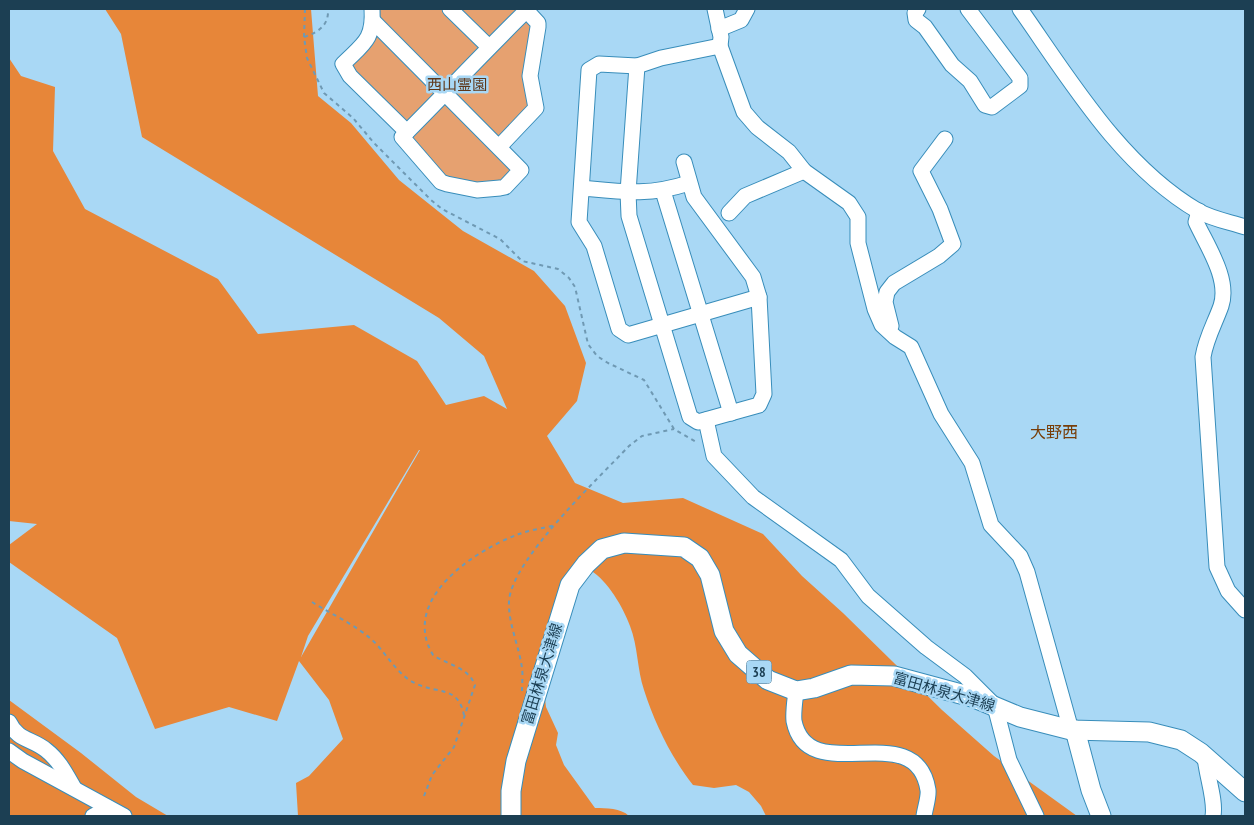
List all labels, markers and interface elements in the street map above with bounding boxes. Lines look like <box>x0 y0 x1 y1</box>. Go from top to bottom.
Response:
park label: 西山霊園 <box>427 75 487 94</box>
district label: 大野西 <box>1030 422 1078 442</box>
street label: 富田林泉大津線 <box>517 621 566 727</box>
road number: 38 <box>746 660 772 684</box>
street label: 富田林泉大津線 <box>891 668 997 715</box>

